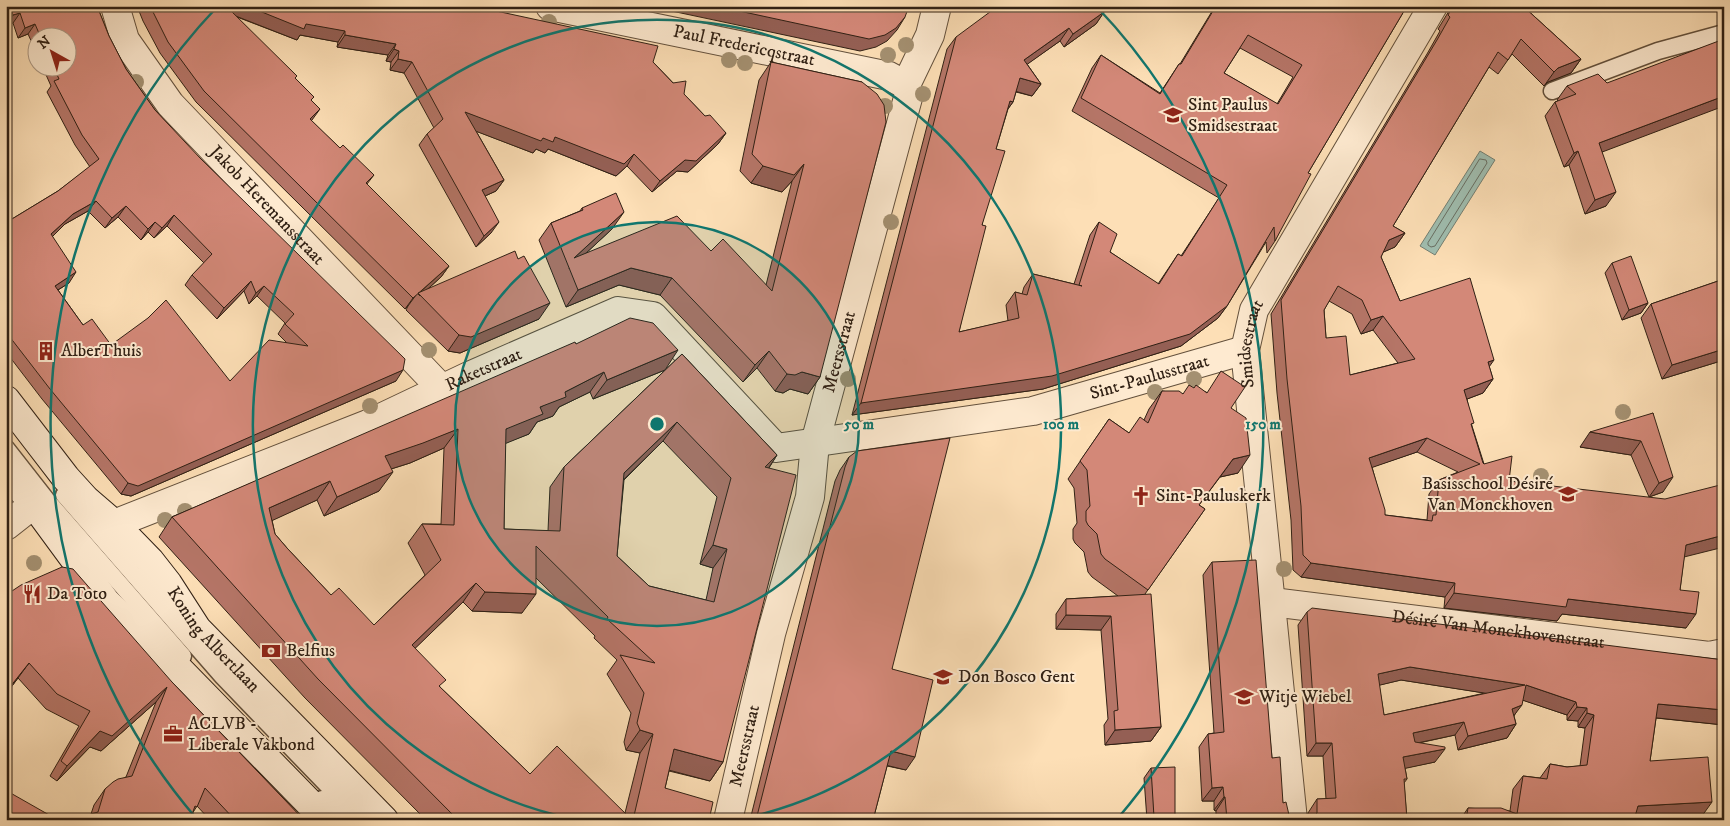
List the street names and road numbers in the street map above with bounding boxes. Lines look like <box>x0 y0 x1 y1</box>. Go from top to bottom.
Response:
street label: Paul Fredericqstraat <box>671 21 817 71</box>
street label: Jakob Heremansstraat <box>203 140 329 270</box>
street label: Smidsestraat <box>1234 295 1269 389</box>
street label: Meersstraat <box>818 308 861 395</box>
street label: Raketstraat <box>442 343 526 396</box>
street label: Sint-Paulusstraat <box>1087 350 1212 405</box>
street label: Koning Albertlaan <box>162 583 265 698</box>
street label: Désiré Van Monckhovenstraat <box>1391 606 1606 654</box>
street label: Meersstraat <box>725 703 765 789</box>

